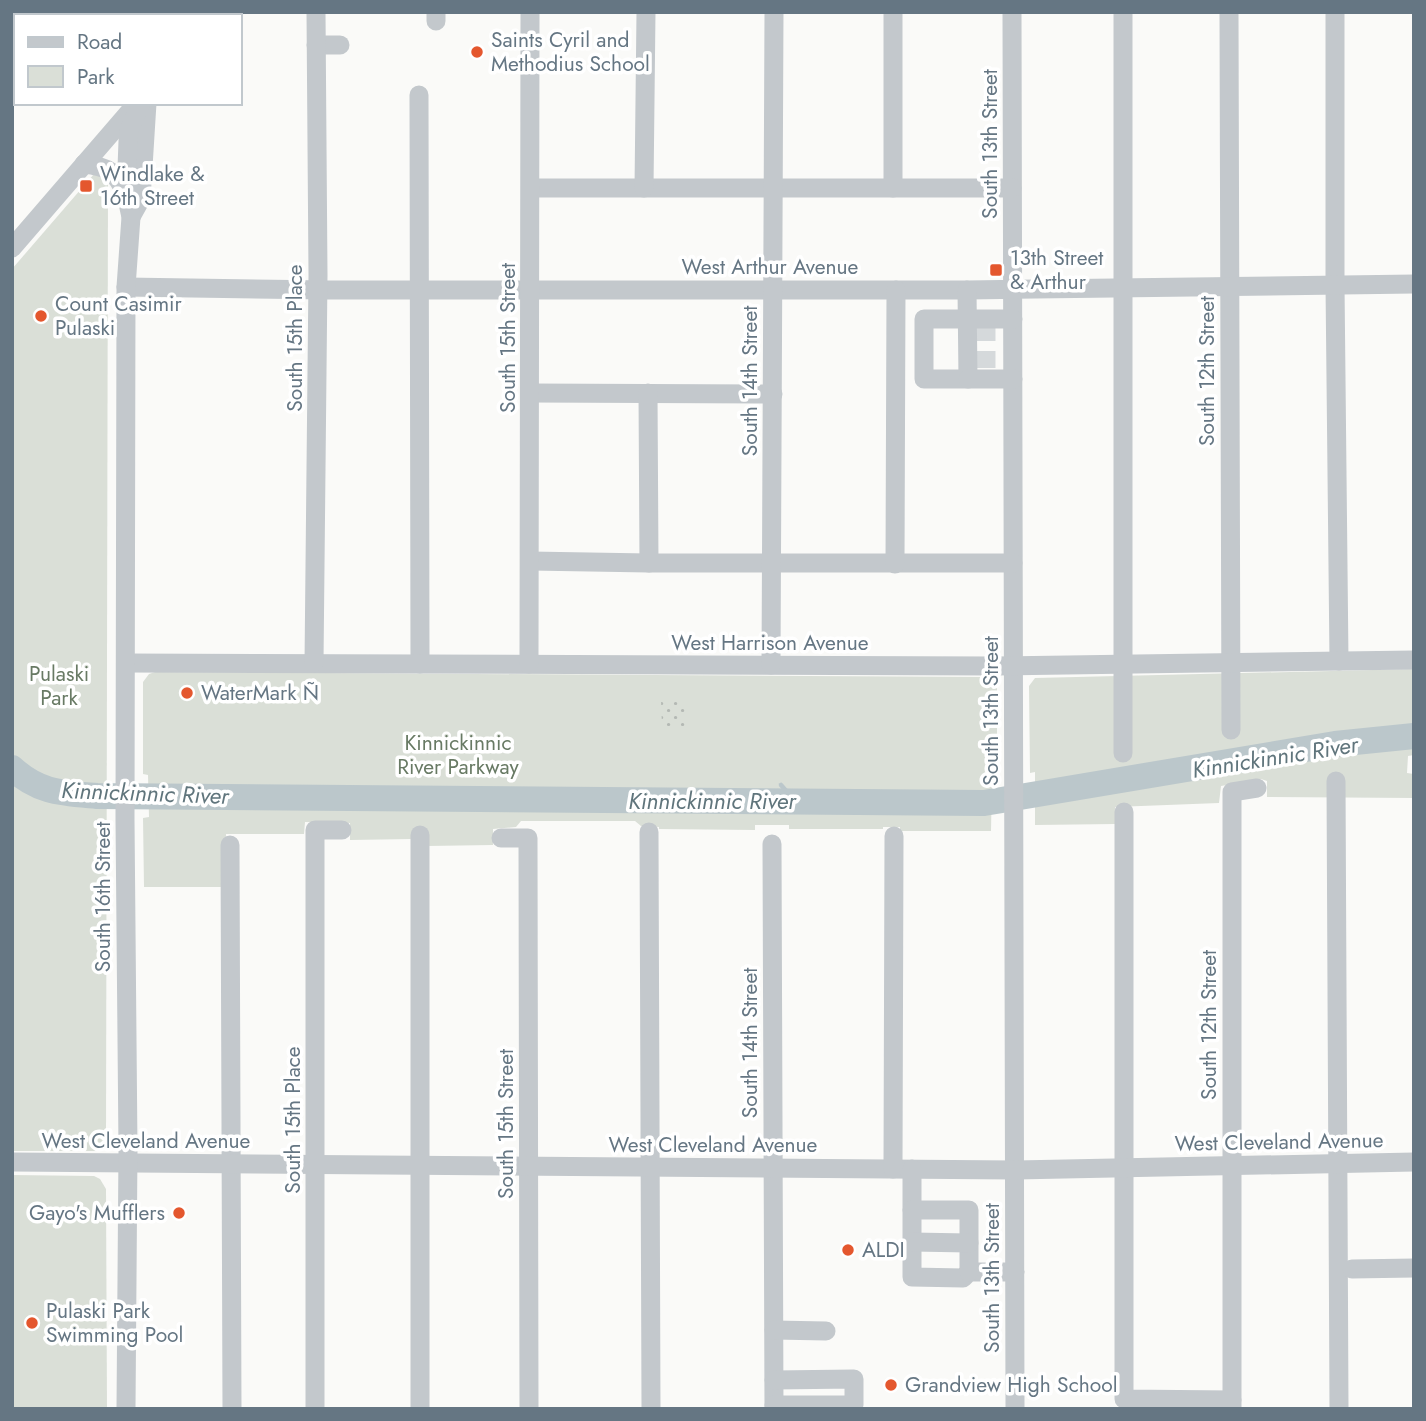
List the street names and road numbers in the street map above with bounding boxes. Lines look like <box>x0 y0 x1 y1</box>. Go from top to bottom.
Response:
street label: South 13th Street <box>975 69 1005 219</box>
street label: West Arthur Avenue <box>682 252 859 282</box>
street label: South 15th Street <box>493 263 523 413</box>
street label: South 15th Place <box>280 264 310 412</box>
street label: South 12th Street <box>1192 296 1222 446</box>
street label: South 14th Street <box>735 306 765 456</box>
street label: West Harrison Avenue <box>671 628 869 658</box>
street label: South 13th Street <box>976 636 1006 786</box>
street label: South 16th Street <box>88 822 118 972</box>
street label: South 12th Street <box>1194 950 1224 1100</box>
street label: South 14th Street <box>735 968 765 1118</box>
street label: South 15th Place <box>278 1046 308 1194</box>
street label: South 15th Street <box>491 1049 521 1199</box>
street label: West Cleveland Avenue <box>1174 1125 1384 1159</box>
street label: West Cleveland Avenue <box>42 1126 251 1156</box>
street label: West Cleveland Avenue <box>609 1130 818 1160</box>
street label: South 13th Street <box>977 1203 1007 1353</box>

